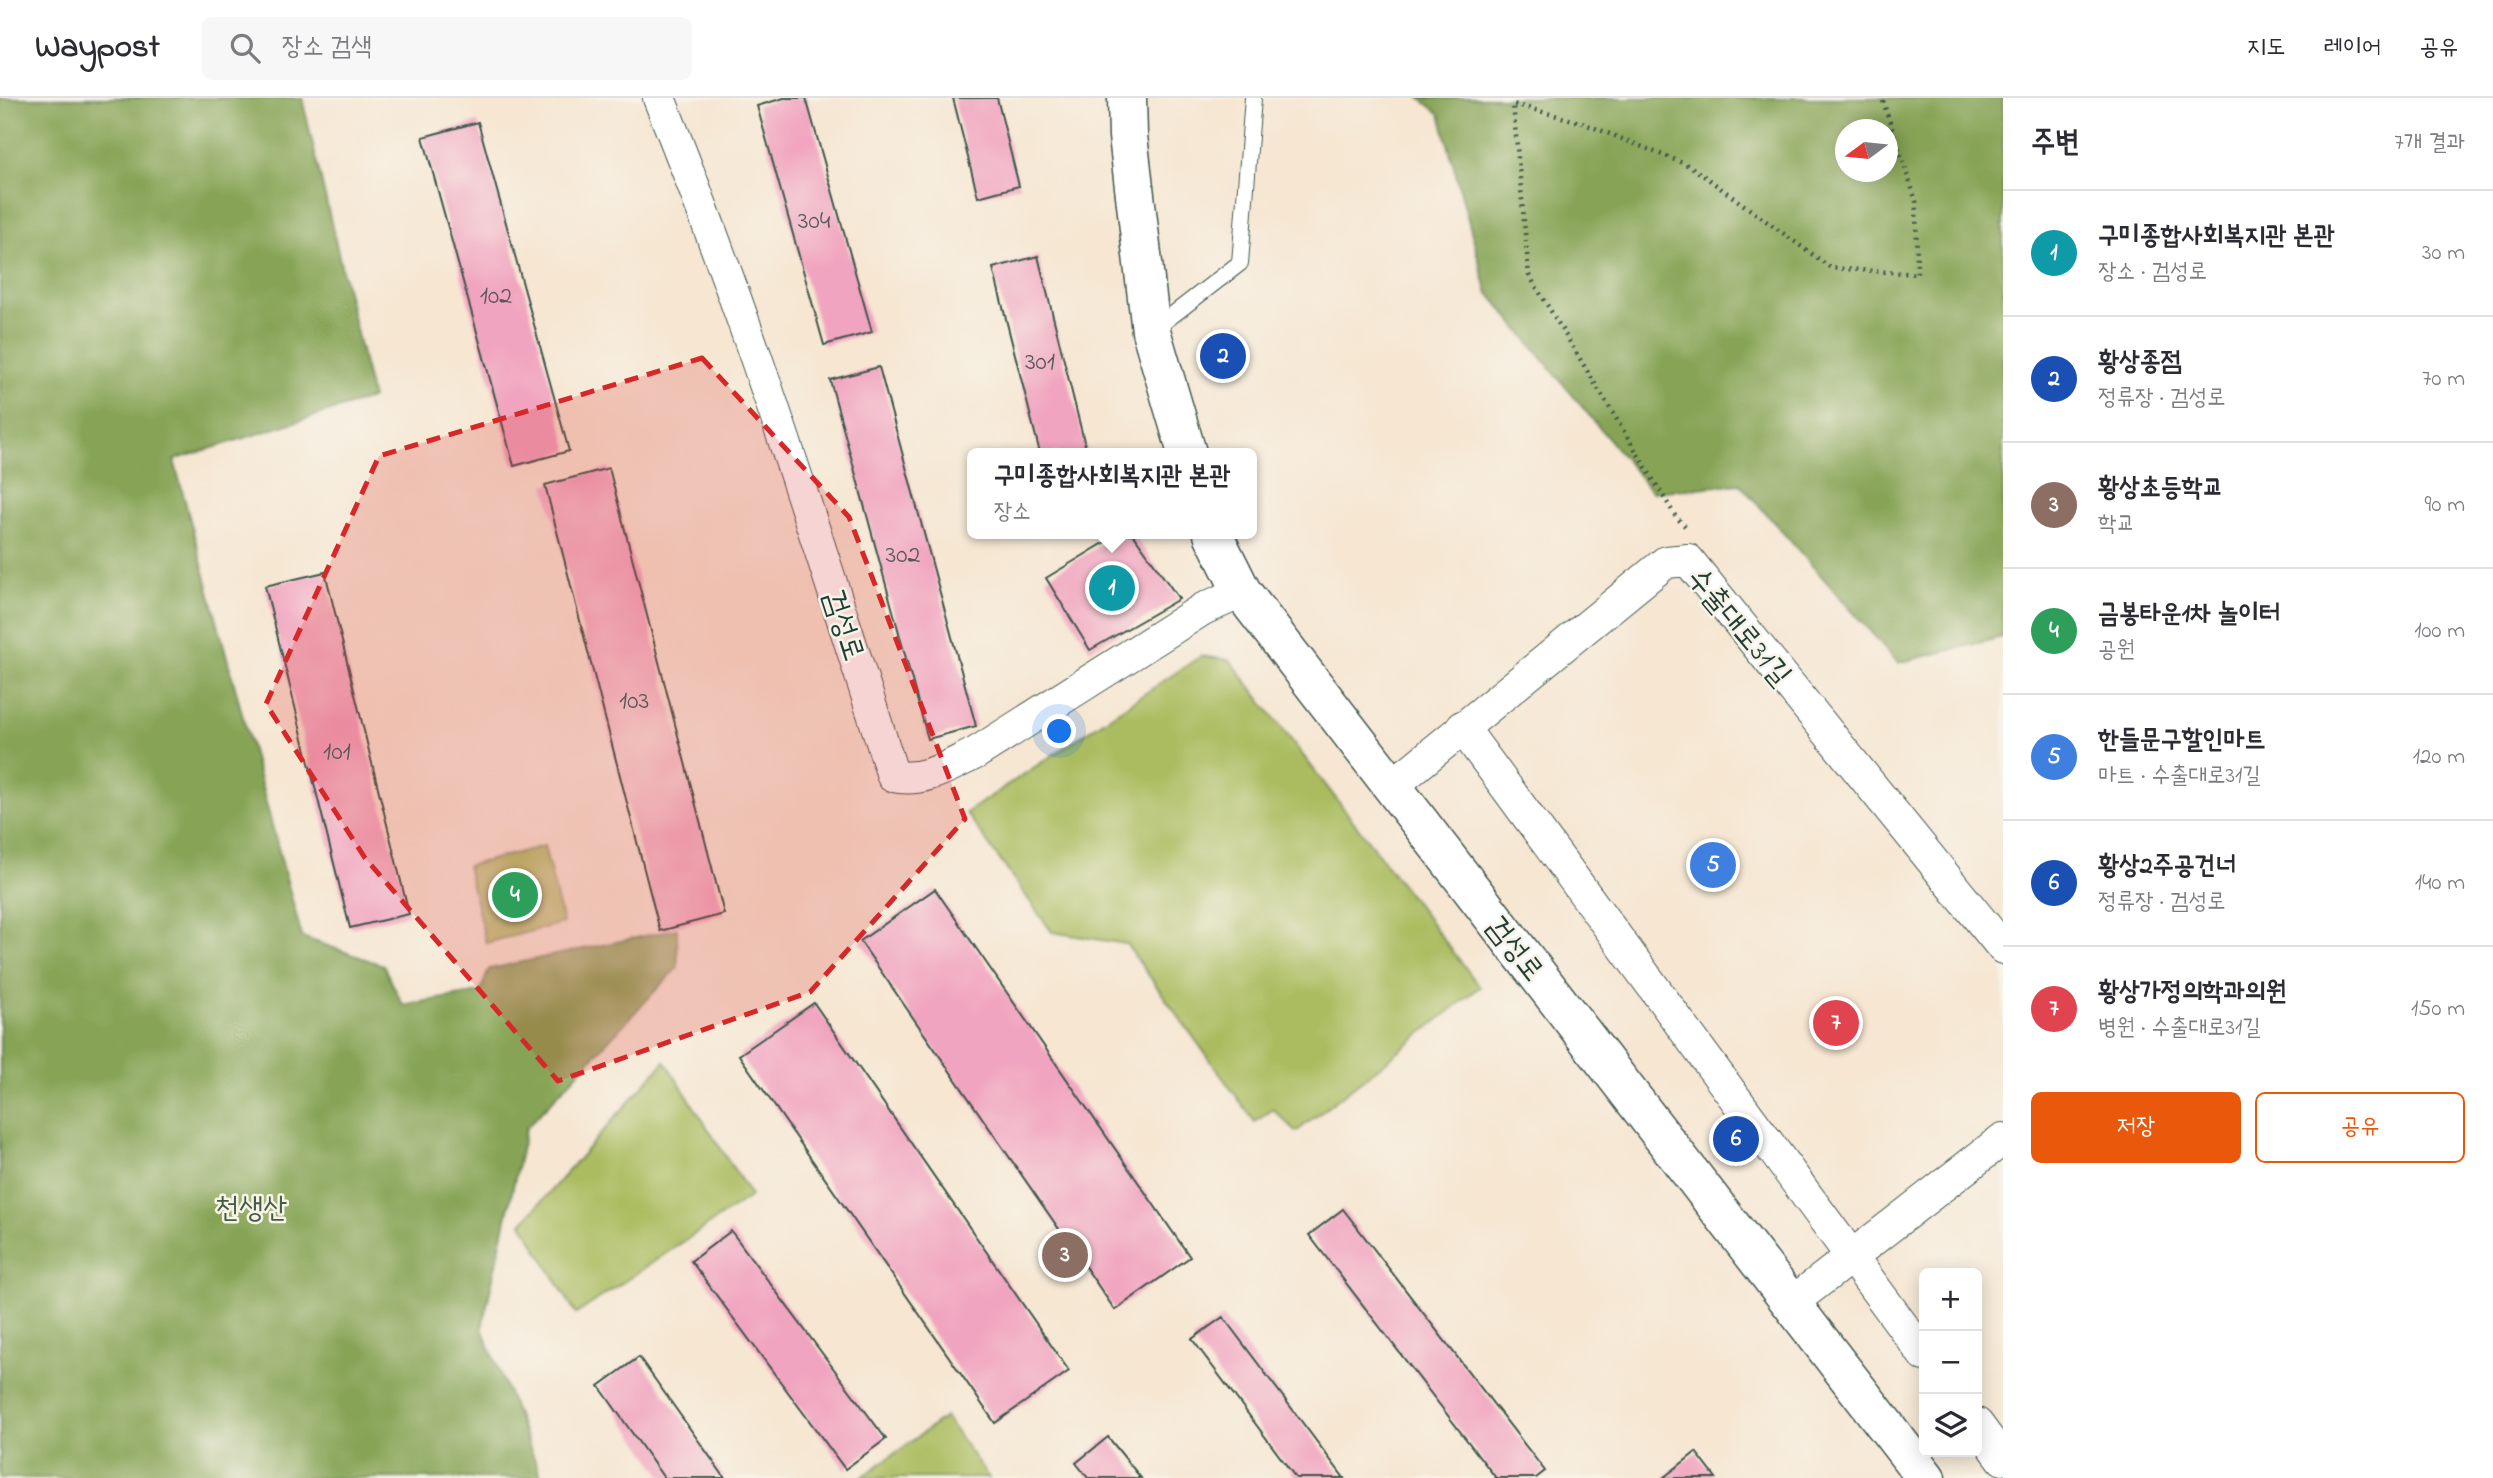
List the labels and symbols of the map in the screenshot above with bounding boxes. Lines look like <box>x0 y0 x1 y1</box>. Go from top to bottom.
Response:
north arrow <box>1835 119 1898 182</box>
house number: 304 <box>798 203 831 241</box>
house number: 102 <box>480 278 512 316</box>
pin: 2 <box>1200 330 1246 382</box>
house number: 301 <box>1025 344 1055 382</box>
house number: 302 <box>886 537 921 575</box>
street label: 수출대로31길 <box>1675 559 1800 697</box>
pin: 1 <box>1089 562 1135 614</box>
street label: 검성로 <box>810 585 874 667</box>
house number: 103 <box>619 683 649 721</box>
your location <box>1042 714 1076 748</box>
house number: 101 <box>323 734 351 772</box>
pin: 5 <box>1690 839 1736 891</box>
pin: 4 <box>492 869 538 921</box>
street label: 검성로 <box>1474 908 1553 992</box>
pin: 7 <box>1813 997 1859 1049</box>
pin: 6 <box>1713 1113 1759 1165</box>
park label: 천생산 <box>215 1188 287 1232</box>
pin: 3 <box>1042 1229 1088 1281</box>

